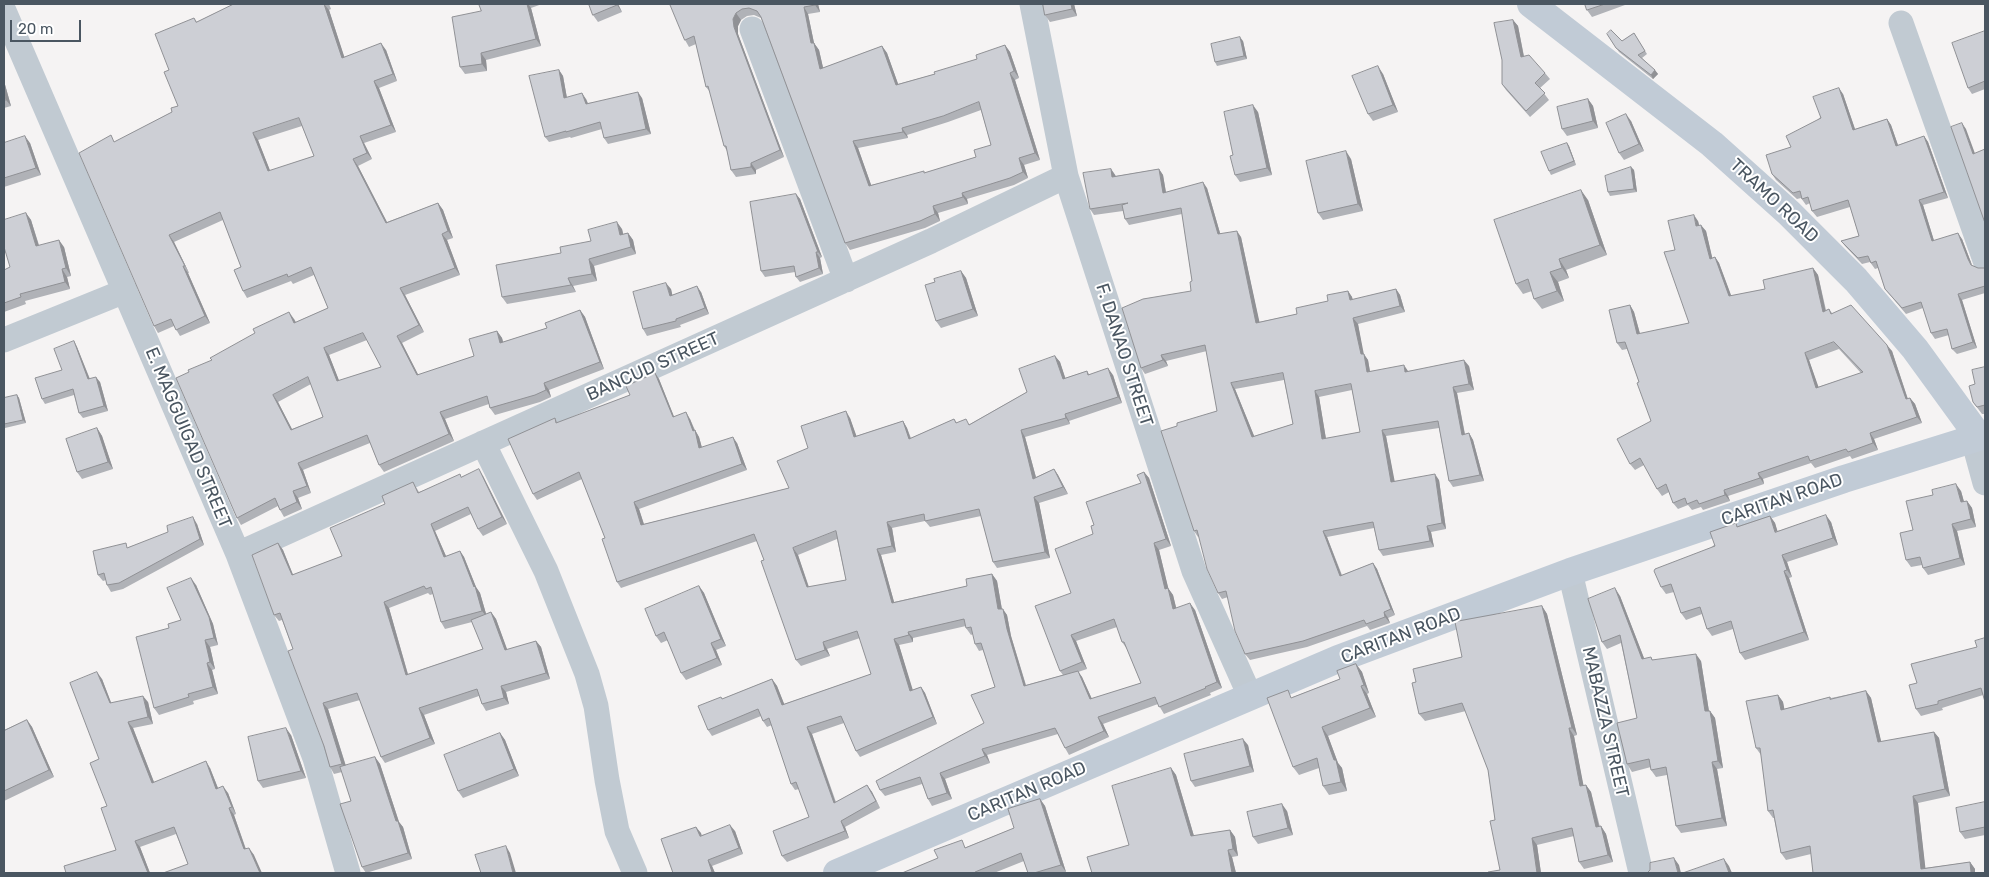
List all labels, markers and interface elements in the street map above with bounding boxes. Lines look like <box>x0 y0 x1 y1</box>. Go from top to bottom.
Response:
scale bar <box>12 10 84 42</box>
text: 20 m <box>18 20 53 38</box>
street label: TRAMO ROAD <box>1725 154 1823 248</box>
street label: F. DANAO STREET <box>1091 281 1157 429</box>
street label: BANCUD STREET <box>583 328 723 406</box>
street label: E. MAGGUIGAD STREET <box>140 344 236 532</box>
street label: CARITAN ROAD <box>1718 469 1846 531</box>
street label: CARITAN ROAD <box>1338 603 1464 669</box>
street label: MABAZZA STREET <box>1577 645 1633 799</box>
street label: CARITAN ROAD <box>964 757 1090 827</box>

